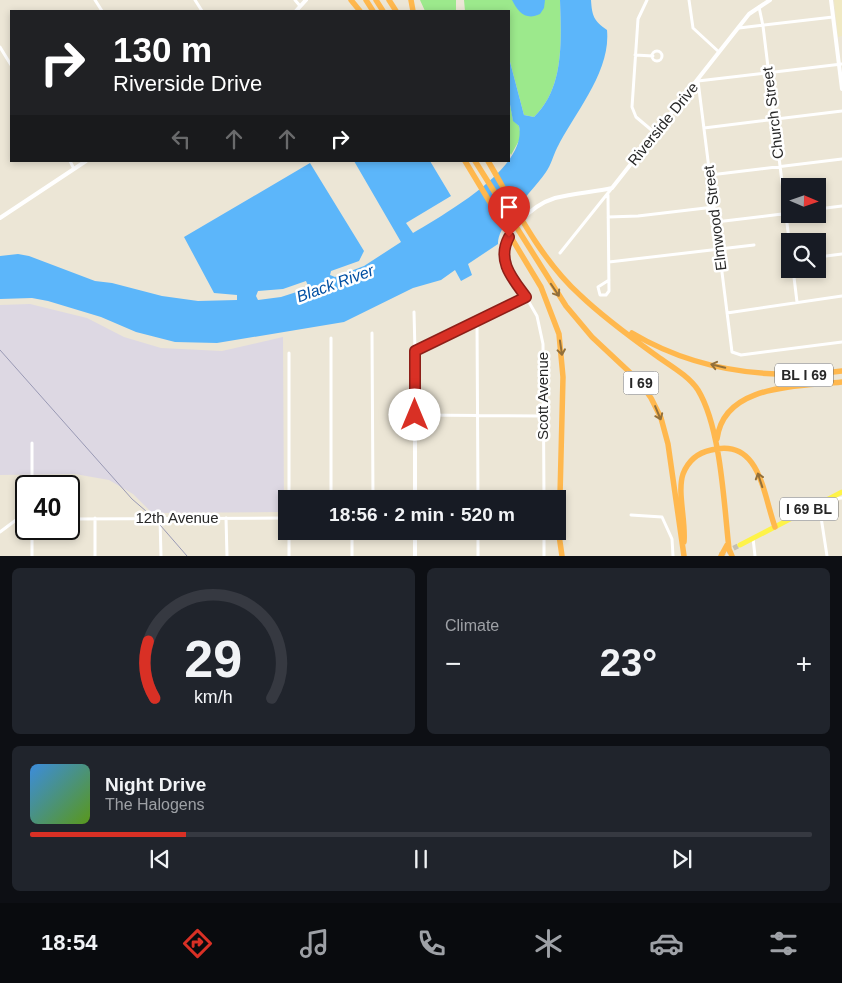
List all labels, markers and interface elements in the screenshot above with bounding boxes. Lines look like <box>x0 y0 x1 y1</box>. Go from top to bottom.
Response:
icon: right <box>30 30 95 95</box>
text: 130 m <box>113 30 212 69</box>
street label: Church Street <box>758 65 787 160</box>
text: Riverside Drive <box>113 71 262 96</box>
street label: Riverside Drive <box>624 79 701 169</box>
icon: left <box>167 125 195 153</box>
icon: ahead <box>220 125 248 153</box>
icon: ahead <box>273 125 301 153</box>
icon: right <box>326 125 354 153</box>
street label: Elmwood Street <box>700 164 729 272</box>
north arrow <box>781 178 826 222</box>
map controls <box>781 178 826 278</box>
pin <box>488 186 530 237</box>
icon: arrive <box>495 193 523 221</box>
button: search <box>781 233 826 278</box>
water label: Black River <box>294 261 377 305</box>
one-way arrow <box>550 282 560 296</box>
one-way arrow <box>556 340 566 356</box>
street label: Scott Avenue <box>534 352 551 440</box>
one-way arrow <box>711 361 727 371</box>
road number: BL I 69 <box>775 364 833 386</box>
road number: I 69 <box>624 372 658 394</box>
position arrow <box>388 388 440 440</box>
one-way arrow <box>654 405 664 420</box>
one-way arrow <box>755 473 765 489</box>
speed limit sign: 40 <box>15 475 80 540</box>
road number: I 69 BL <box>780 498 838 520</box>
text: 18:56 · 2 min · 520 m <box>329 504 515 525</box>
street label: 12th Avenue <box>135 509 219 526</box>
text: Climate <box>445 617 499 634</box>
text: 29 <box>185 630 242 688</box>
text: 23° <box>600 642 657 684</box>
text: − <box>445 648 461 679</box>
text: + <box>796 648 812 679</box>
text: km/h <box>194 687 233 707</box>
text: Night Drive <box>105 774 206 795</box>
text: The Halogens <box>105 796 205 813</box>
icon: previous <box>146 845 174 873</box>
icon: pause <box>407 845 435 873</box>
icon: next <box>668 845 696 873</box>
icon: directions <box>180 926 215 961</box>
icon: music <box>297 926 332 961</box>
icon: phone <box>414 926 449 961</box>
icon: climate <box>531 926 566 961</box>
icon: car <box>649 926 684 961</box>
icon: filters <box>766 926 801 961</box>
text: 18:54 <box>41 930 97 955</box>

